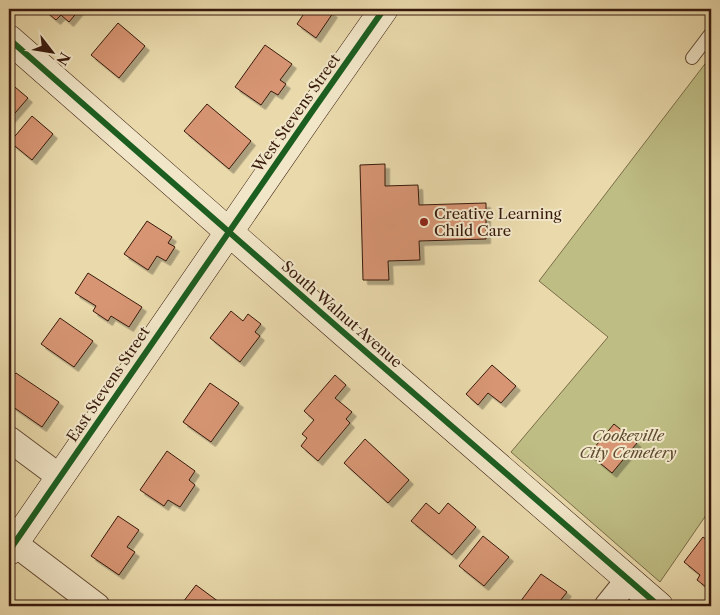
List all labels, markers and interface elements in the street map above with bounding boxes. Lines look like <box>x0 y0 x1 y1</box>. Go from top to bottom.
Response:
north arrow <box>28 28 78 78</box>
text: N <box>52 49 74 69</box>
street label: West Stevens Street <box>247 50 344 177</box>
place label: Creative Learning Child Care <box>434 204 562 240</box>
marker: Creative Learning Child Care <box>418 216 430 228</box>
street label: South Walnut Avenue <box>278 256 406 372</box>
street label: East Stevens Street <box>62 322 154 445</box>
park label: Cookeville City Cemetery <box>580 426 677 462</box>

